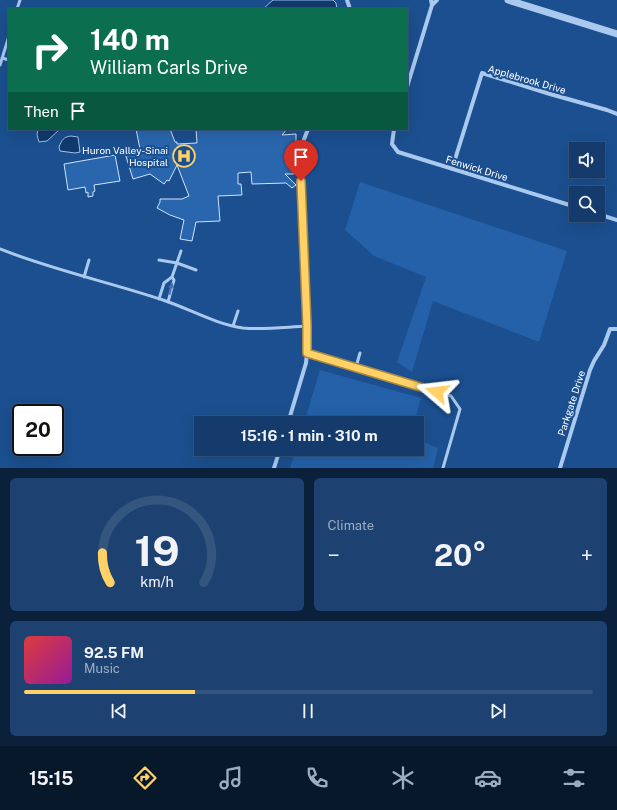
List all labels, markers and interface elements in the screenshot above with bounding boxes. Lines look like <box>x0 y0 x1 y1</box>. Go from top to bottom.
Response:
text: 140 m <box>90 23 170 56</box>
icon: right <box>24 24 76 76</box>
text: William Carls Drive <box>90 57 248 78</box>
street label: Applebrook Drive <box>487 62 568 96</box>
icon: arrive <box>67 100 89 122</box>
text: Then <box>24 103 59 120</box>
pin <box>284 140 318 181</box>
map controls <box>569 142 605 222</box>
button: sound <box>569 142 605 178</box>
hospital icon: Huron Valley-Sinai Hospital <box>171 143 197 169</box>
place label: Huron Valley-Sinai Hospital <box>82 144 168 168</box>
icon: arrive <box>290 146 312 168</box>
street label: Fenwick Drive <box>444 153 510 183</box>
button: search <box>569 186 605 222</box>
one-way arrow <box>169 283 175 296</box>
street label: Parkgate Drive <box>555 368 587 437</box>
position arrow <box>416 371 458 413</box>
speed limit sign: 20 <box>12 404 64 456</box>
text: 15:16 · 1 min · 310 m <box>240 427 378 444</box>
text: Climate <box>328 518 374 533</box>
text: 19 <box>134 525 179 574</box>
text: 20° <box>434 537 487 573</box>
text: − <box>328 542 340 568</box>
text: + <box>581 542 593 568</box>
text: km/h <box>140 572 174 589</box>
text: 92.5 FM <box>84 644 144 661</box>
text: Music <box>84 661 120 676</box>
icon: previous <box>108 700 130 722</box>
icon: pause <box>297 700 319 722</box>
icon: next <box>487 700 509 722</box>
icon: directions <box>131 764 159 792</box>
icon: music <box>217 764 245 792</box>
icon: phone <box>303 764 331 792</box>
icon: climate <box>389 764 417 792</box>
icon: car <box>474 764 502 792</box>
icon: filters <box>560 764 588 792</box>
text: 15:15 <box>29 768 73 789</box>

